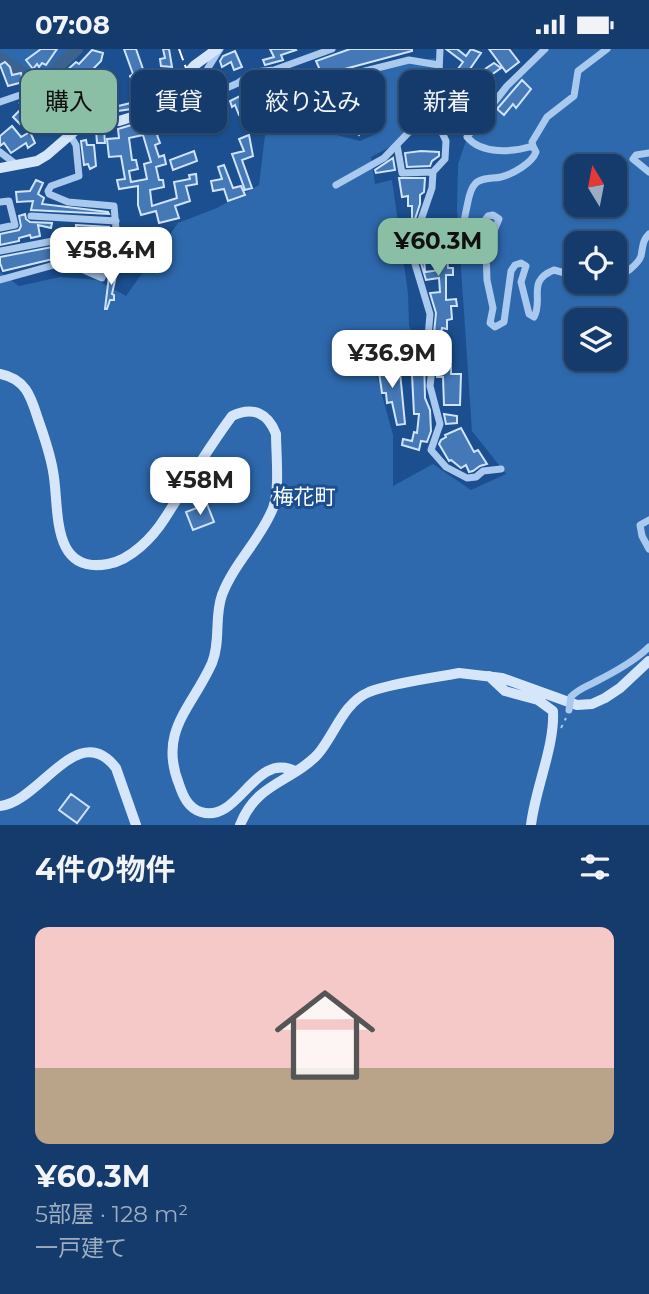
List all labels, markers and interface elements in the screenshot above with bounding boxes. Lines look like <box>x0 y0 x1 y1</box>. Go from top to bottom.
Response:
text: 07:08 <box>35 9 110 41</box>
chip: 購入 <box>21 70 117 133</box>
chip: 賃貸 <box>131 70 227 133</box>
chip: 絞り込み <box>241 70 385 133</box>
chip: 新着 <box>399 70 495 133</box>
north arrow <box>564 154 626 217</box>
map controls <box>564 154 627 371</box>
pin: ¥60.3M <box>381 219 495 278</box>
pin: ¥58.4M <box>54 227 168 287</box>
text: ¥60.3M <box>394 227 482 255</box>
button: locate <box>564 231 627 294</box>
text: ¥58.4M <box>66 236 156 264</box>
button: layers <box>564 308 627 371</box>
pin: ¥36.9M <box>335 331 449 390</box>
text: ¥36.9M <box>348 339 436 367</box>
pin: ¥58M <box>159 457 241 517</box>
text: ¥58M <box>166 466 234 494</box>
district label: 梅花町 <box>273 484 336 509</box>
icon: filters <box>576 848 614 886</box>
text: 4件の物件 <box>35 851 176 888</box>
icon: home <box>262 972 388 1098</box>
text: ¥60.3M <box>35 1158 150 1195</box>
text: 5部屋 · 128 m² <box>35 1200 188 1228</box>
text: 一戸建て <box>35 1234 127 1262</box>

